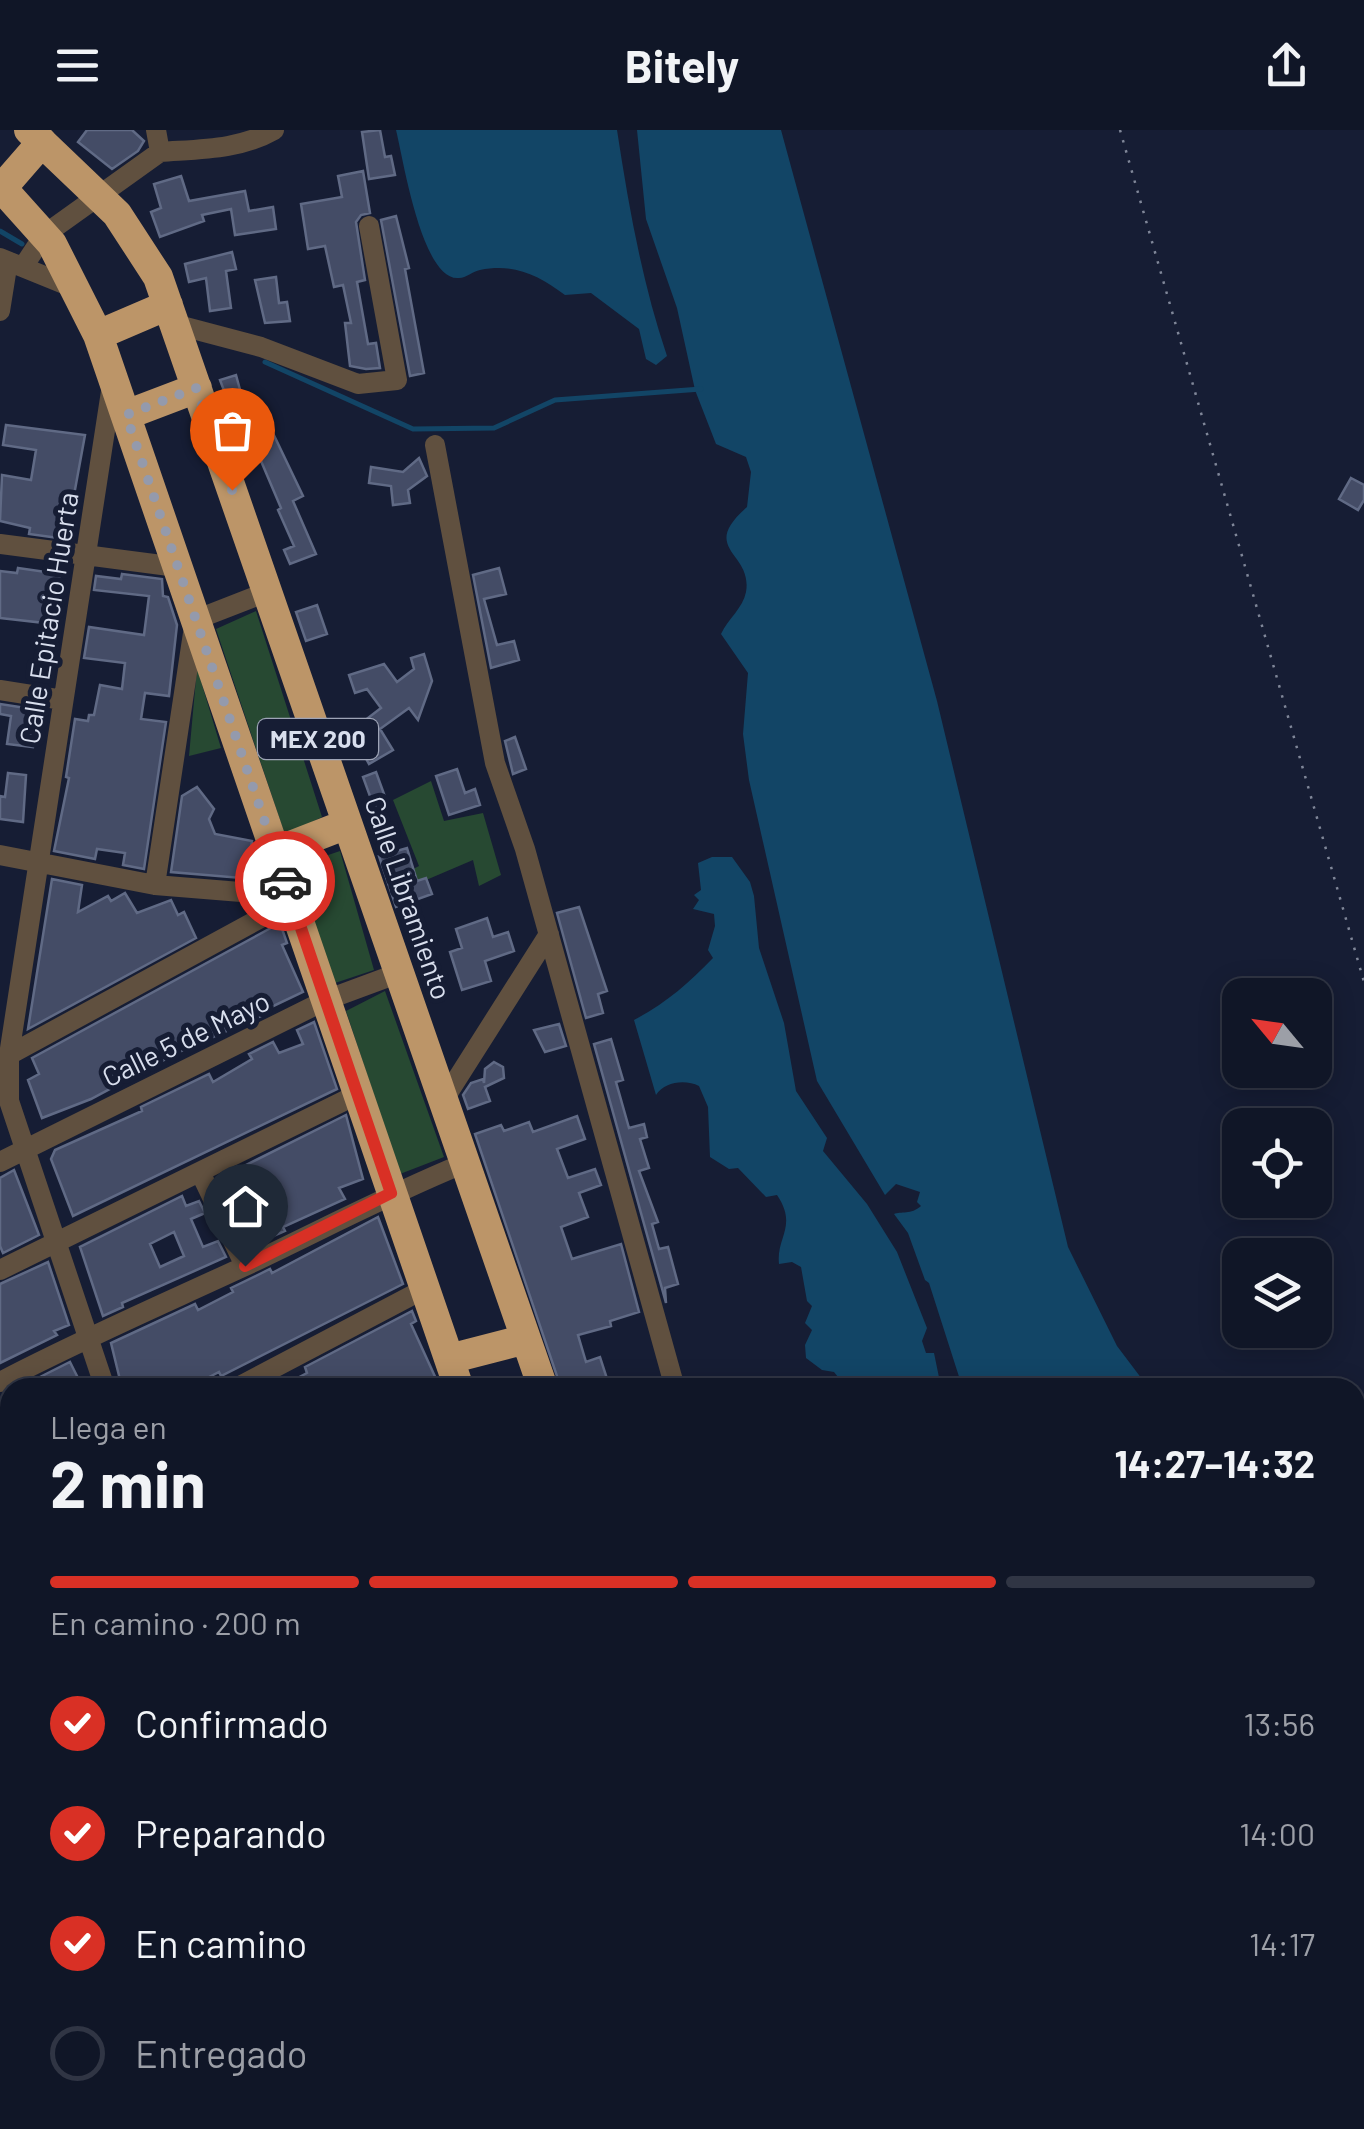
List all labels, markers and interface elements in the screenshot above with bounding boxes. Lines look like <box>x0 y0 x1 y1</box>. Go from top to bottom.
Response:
icon: menu <box>50 38 105 93</box>
text: Bitely <box>625 38 739 92</box>
icon: share <box>1259 38 1314 93</box>
pin <box>190 388 275 491</box>
icon: bag <box>205 403 260 458</box>
street label: Calle Epitacio Huerta <box>11 490 85 746</box>
road number: MEX 200 <box>258 719 378 759</box>
street label: Calle Libramiento <box>358 792 460 1004</box>
courier <box>235 831 335 931</box>
icon: car <box>258 854 313 909</box>
north arrow <box>1222 978 1332 1088</box>
map controls <box>1222 978 1332 1348</box>
street label: Calle 5 de Mayo <box>96 983 275 1093</box>
button: locate <box>1222 1108 1332 1218</box>
pin <box>203 1164 288 1267</box>
icon: home <box>218 1179 273 1234</box>
button: layers <box>1222 1238 1332 1348</box>
text: Llega en <box>50 1407 167 1445</box>
text: 14:27–14:32 <box>1114 1440 1315 1486</box>
text: 2 min <box>50 1443 206 1521</box>
text: En camino · 200 m <box>50 1603 301 1641</box>
icon: check <box>50 1696 105 1751</box>
text: Confirmado <box>135 1700 329 1746</box>
text: 13:56 <box>1244 1704 1315 1742</box>
icon: check <box>50 1806 105 1861</box>
text: Preparando <box>135 1810 327 1856</box>
text: 14:00 <box>1239 1814 1315 1852</box>
icon: check <box>50 1916 105 1971</box>
text: En camino <box>135 1920 307 1966</box>
text: 14:17 <box>1249 1924 1315 1962</box>
text: Entregado <box>135 2030 307 2076</box>

